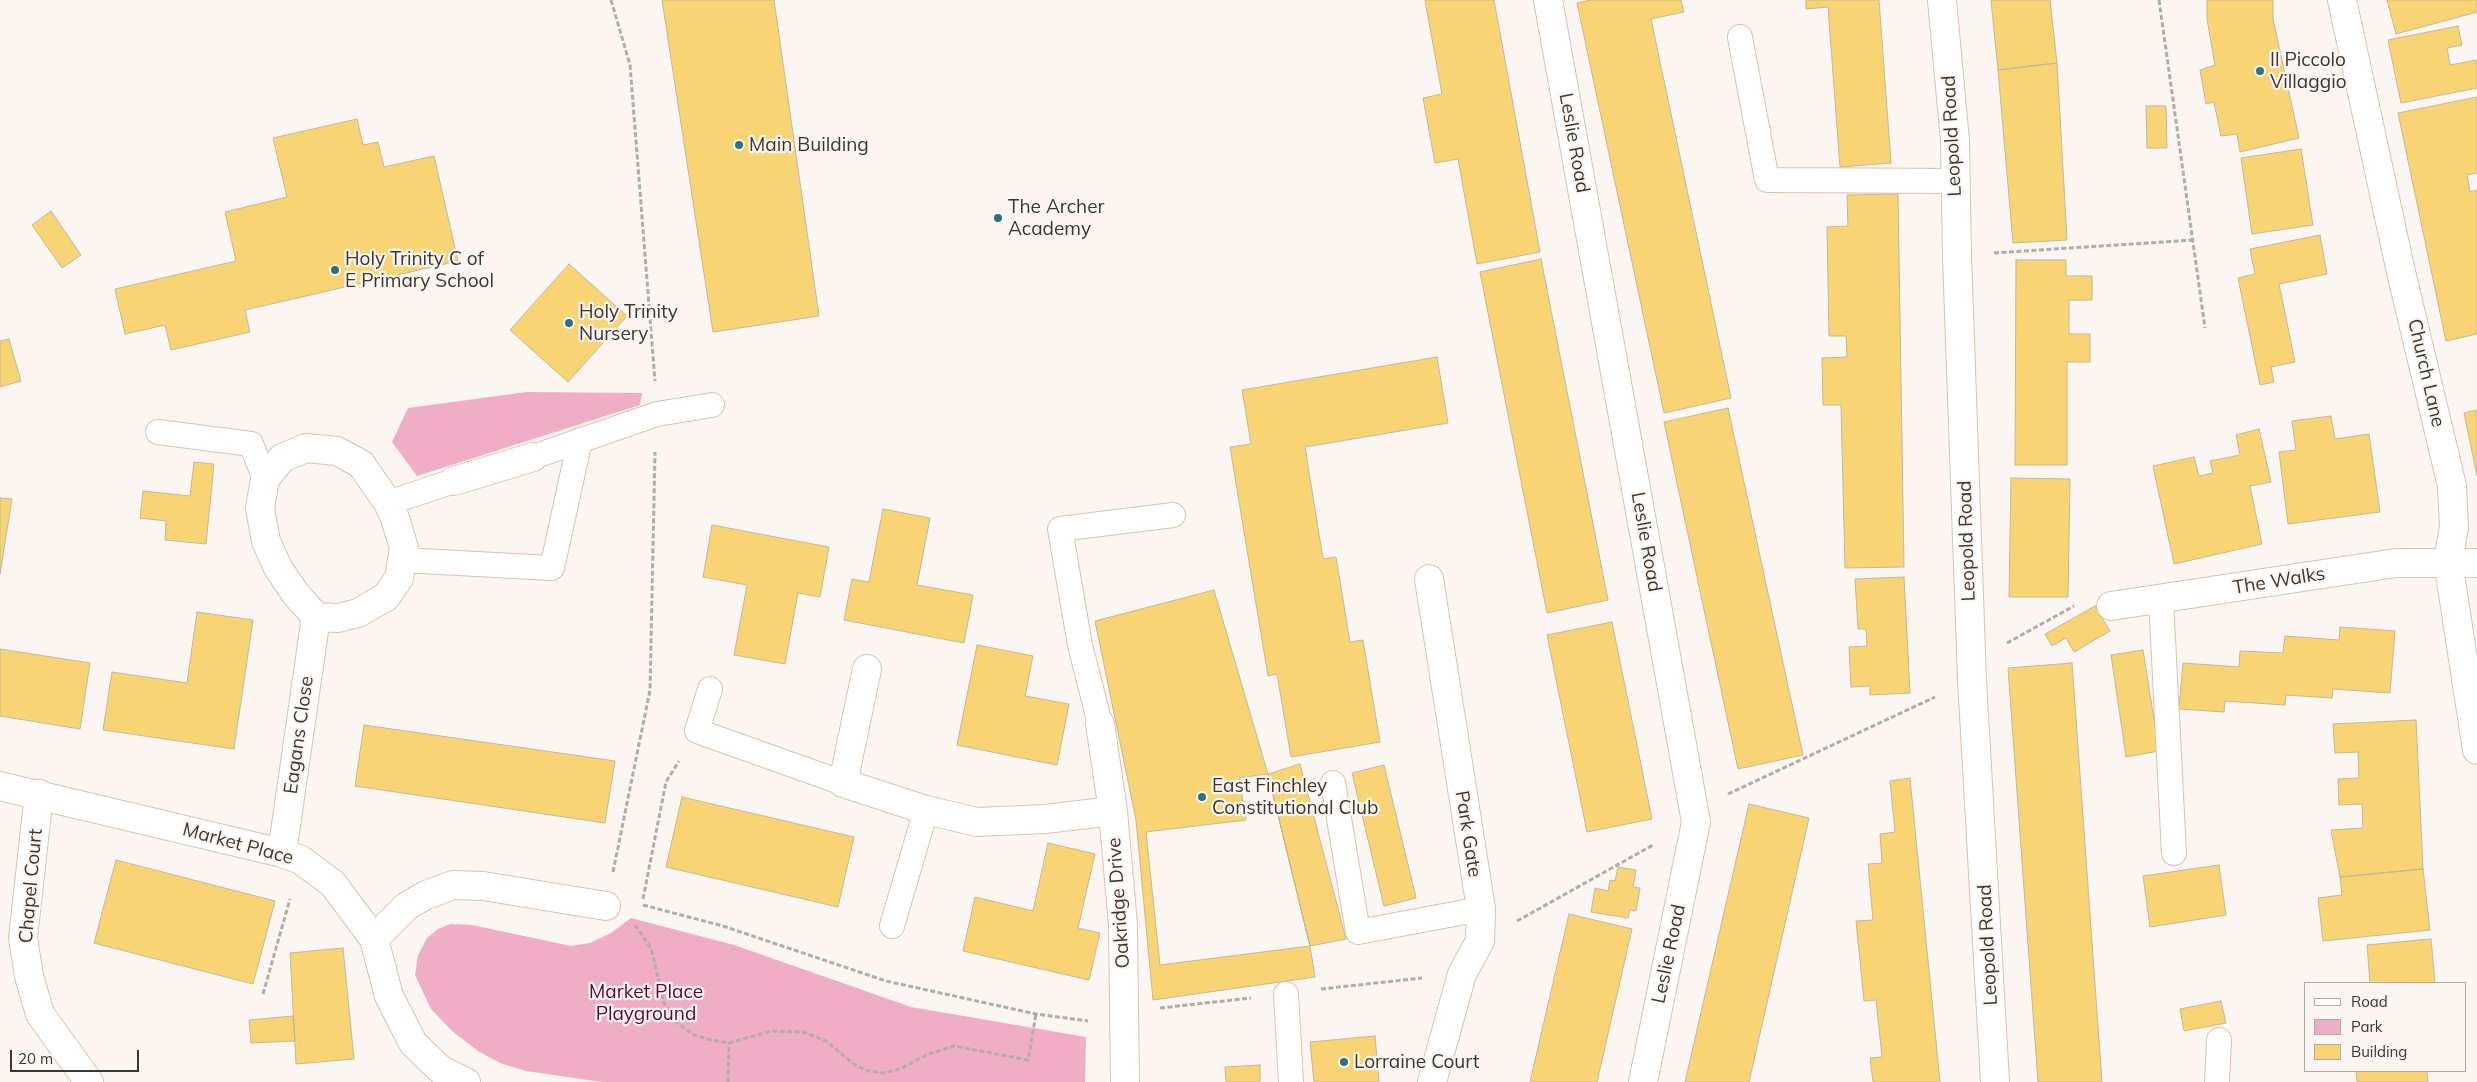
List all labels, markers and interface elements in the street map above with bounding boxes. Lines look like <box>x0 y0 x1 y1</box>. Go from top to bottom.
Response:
place label: Il Piccolo Villaggio <box>2270 49 2347 93</box>
marker: Il Piccolo Villaggio <box>2254 65 2266 77</box>
street label: Leopold Road <box>1937 75 1967 197</box>
street label: Leslie Road <box>1554 91 1594 195</box>
place label: Main Building <box>749 134 869 156</box>
marker: Main Building <box>733 139 745 151</box>
place label: The Archer Academy <box>1008 196 1104 240</box>
marker: The Archer Academy <box>992 212 1004 224</box>
place label: Holy Trinity C of E Primary School <box>345 248 494 292</box>
marker: Holy Trinity C of E Primary School <box>329 264 341 276</box>
place label: Holy Trinity Nursery <box>579 301 678 345</box>
marker: Holy Trinity Nursery <box>563 317 575 329</box>
street label: Church Lane <box>2402 317 2450 429</box>
street label: Leopold Road <box>1953 480 1981 602</box>
street label: Leslie Road <box>1626 490 1666 594</box>
street label: The Walks <box>2231 562 2327 600</box>
street label: Eagans Close <box>279 675 319 795</box>
place label: East Finchley Constitutional Club <box>1212 775 1378 819</box>
street label: Park Gate <box>1450 789 1486 879</box>
marker: East Finchley Constitutional Club <box>1196 791 1208 803</box>
street label: Market Place <box>180 818 296 870</box>
street label: Chapel Court <box>15 828 47 944</box>
street label: Oakridge Drive <box>1103 837 1135 969</box>
street label: Leopold Road <box>1973 884 2003 1006</box>
street label: Leslie Road <box>1647 902 1691 1006</box>
park label: Market Place Playground <box>589 981 703 1025</box>
legend <box>2304 982 2467 1072</box>
text: Road <box>2351 992 2388 1011</box>
text: Park <box>2351 1017 2383 1036</box>
scale bar <box>12 1040 141 1072</box>
text: Building <box>2351 1042 2407 1061</box>
text: 20 m <box>18 1049 53 1068</box>
place label: Lorraine Court <box>1354 1051 1479 1073</box>
marker: Lorraine Court <box>1338 1056 1350 1068</box>

